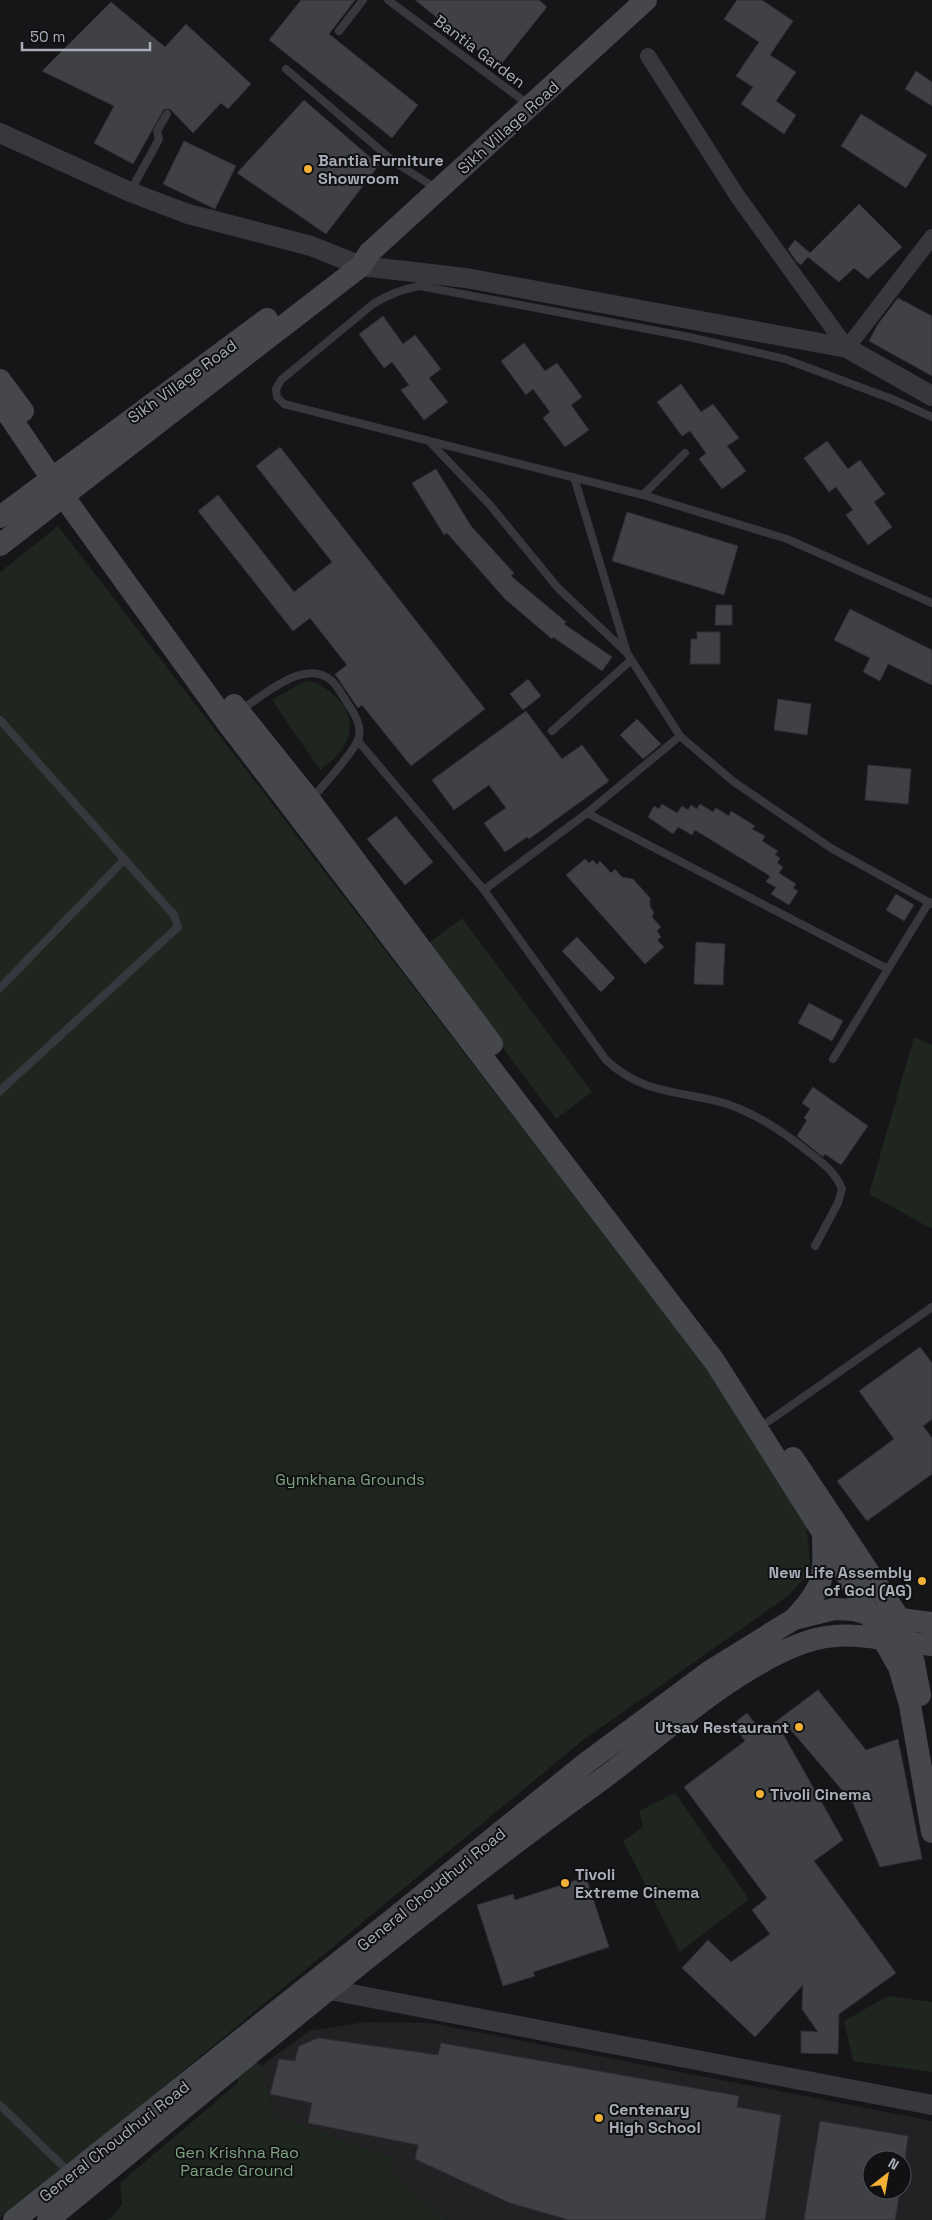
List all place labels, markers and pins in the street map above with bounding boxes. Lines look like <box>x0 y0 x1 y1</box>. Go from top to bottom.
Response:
place label: Bantia Furniture Showroom <box>318 150 444 189</box>
marker: Bantia Furniture Showroom <box>302 163 314 175</box>
place label: New Life Assembly of God (AG) <box>769 1562 912 1601</box>
marker: New Life Assembly of God (AG) <box>916 1575 928 1587</box>
place label: Utsav Restaurant <box>655 1717 789 1738</box>
marker: Utsav Restaurant <box>793 1721 805 1733</box>
place label: Tivoli Cinema <box>770 1784 871 1805</box>
marker: Tivoli Cinema <box>754 1788 766 1800</box>
place label: Tivoli Extreme Cinema <box>575 1864 699 1903</box>
marker: Tivoli Extreme Cinema <box>559 1877 571 1889</box>
place label: Centenary High School <box>609 2099 701 2138</box>
marker: Centenary High School <box>593 2112 605 2124</box>

